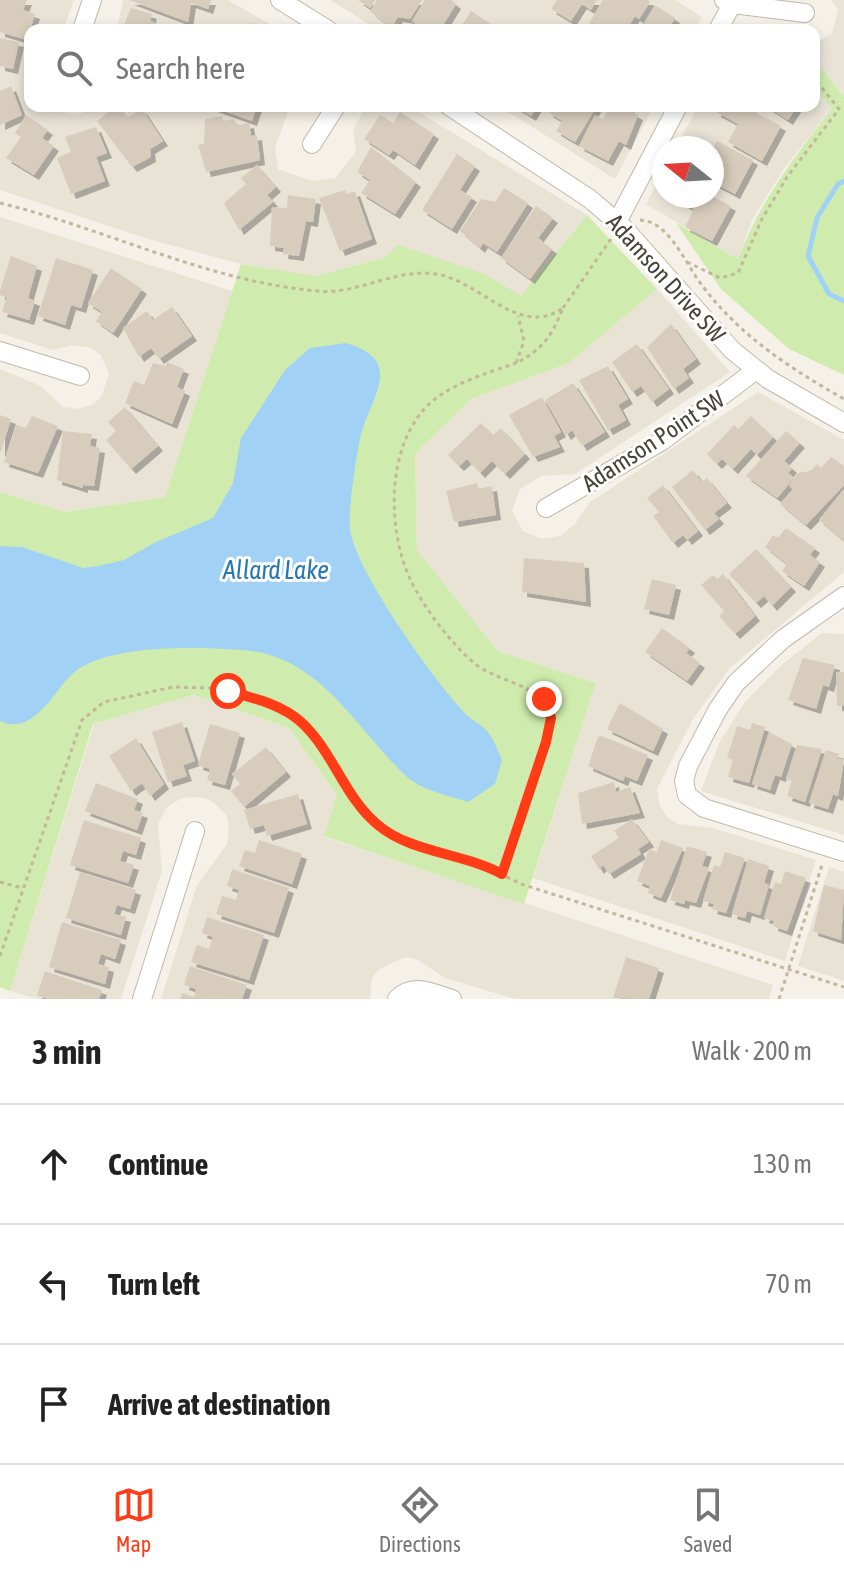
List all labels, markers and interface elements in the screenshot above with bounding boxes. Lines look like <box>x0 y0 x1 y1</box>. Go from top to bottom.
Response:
search box <box>24 24 820 112</box>
icon: search <box>52 46 96 90</box>
text: Search here <box>116 51 245 85</box>
north arrow <box>652 136 724 208</box>
street label: Adamson Drive SW <box>601 208 731 348</box>
street label: Adamson Point SW <box>577 385 730 497</box>
water label: Allard Lake <box>222 555 329 585</box>
route start <box>210 673 246 709</box>
route end <box>526 681 562 717</box>
text: 3 min <box>32 1032 101 1071</box>
text: Walk · 200 m <box>692 1036 812 1066</box>
icon: ahead <box>32 1142 76 1186</box>
text: Continue <box>108 1147 208 1181</box>
text: 130 m <box>753 1149 812 1179</box>
icon: left <box>32 1262 76 1306</box>
text: Turn left <box>108 1267 200 1301</box>
text: 70 m <box>765 1269 812 1299</box>
icon: arrive <box>32 1382 76 1426</box>
text: Arrive at destination <box>108 1387 330 1421</box>
tab: Map <box>112 1483 156 1557</box>
tab: Directions <box>379 1483 461 1557</box>
tab: Saved <box>684 1483 732 1557</box>

